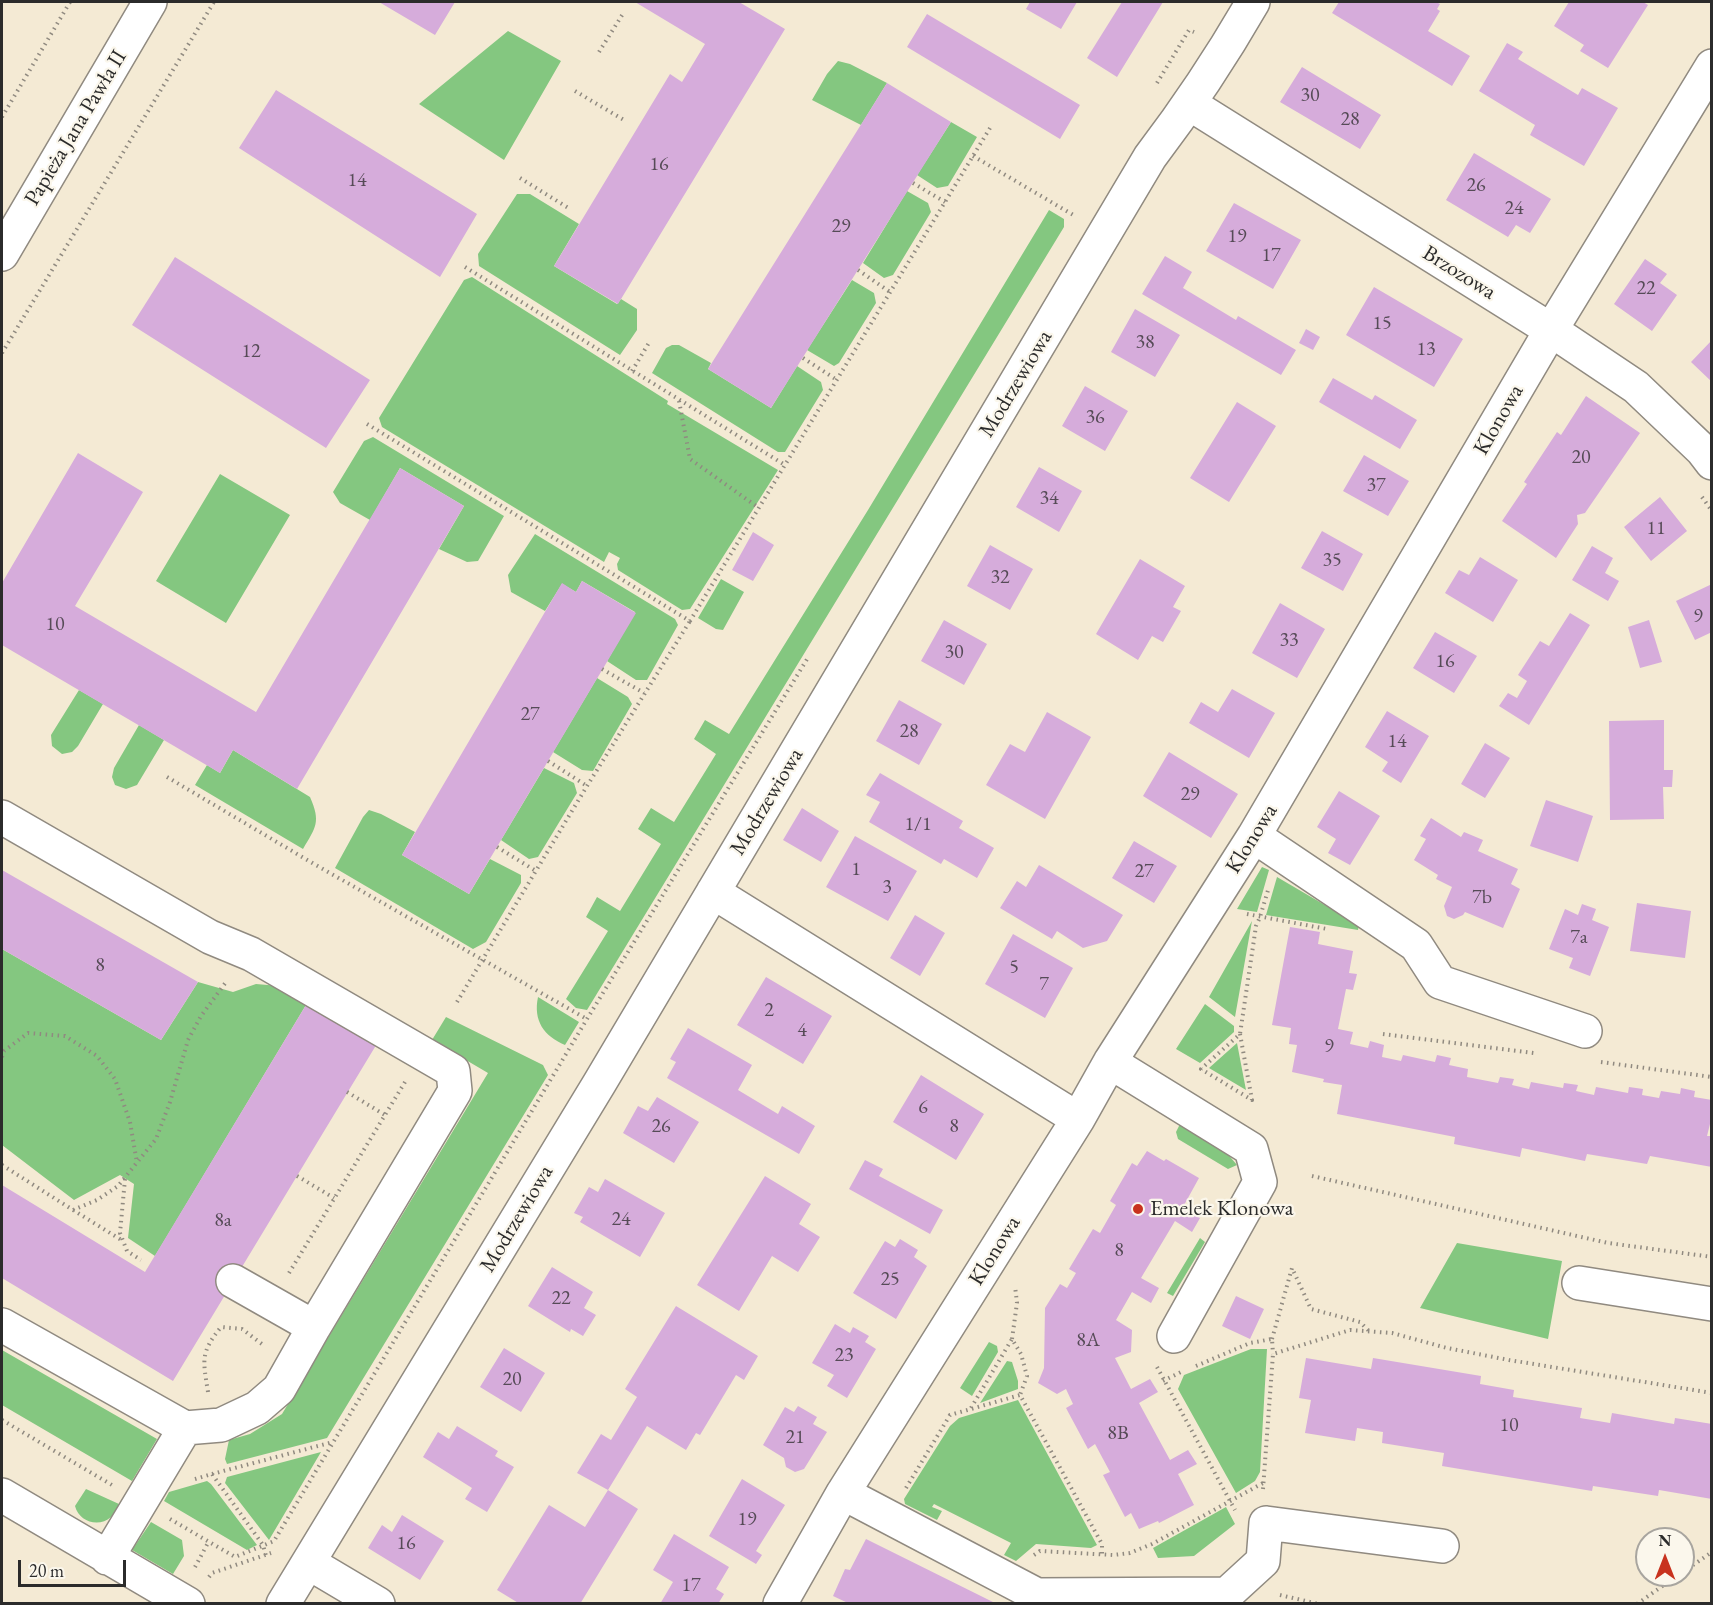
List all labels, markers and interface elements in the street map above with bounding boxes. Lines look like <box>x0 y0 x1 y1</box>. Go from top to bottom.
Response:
street label: Papieża Jana Pawła II <box>19 46 133 210</box>
house number: 30 <box>1300 84 1320 108</box>
house number: 28 <box>1340 108 1360 132</box>
house number: 16 <box>649 153 669 177</box>
house number: 14 <box>347 169 367 193</box>
house number: 26 <box>1466 174 1486 198</box>
house number: 24 <box>1504 197 1524 221</box>
house number: 29 <box>831 215 851 239</box>
house number: 19 <box>1227 225 1247 249</box>
street label: Brzozowa <box>1417 240 1501 306</box>
house number: 17 <box>1261 244 1281 268</box>
house number: 22 <box>1636 277 1656 301</box>
house number: 15 <box>1372 312 1392 336</box>
street label: Modrzewiowa <box>974 326 1058 442</box>
house number: 38 <box>1135 331 1155 355</box>
house number: 13 <box>1416 338 1436 362</box>
house number: 12 <box>241 340 261 364</box>
street label: Klonowa <box>1468 380 1530 460</box>
house number: 36 <box>1085 406 1105 430</box>
house number: 20 <box>1571 446 1591 470</box>
house number: 37 <box>1366 474 1386 498</box>
house number: 34 <box>1039 487 1059 511</box>
house number: 11 <box>1646 517 1666 541</box>
house number: 35 <box>1322 549 1342 573</box>
house number: 32 <box>990 566 1010 590</box>
house number: 9 <box>1693 605 1703 629</box>
house number: 10 <box>45 613 65 637</box>
house number: 33 <box>1279 629 1299 653</box>
house number: 30 <box>944 641 964 665</box>
house number: 16 <box>1435 650 1455 674</box>
house number: 27 <box>520 703 540 727</box>
house number: 28 <box>899 720 919 744</box>
house number: 14 <box>1387 730 1407 754</box>
street label: Modrzewiowa <box>725 744 809 860</box>
house number: 29 <box>1180 783 1200 807</box>
street label: Klonowa <box>1220 799 1284 879</box>
house number: 1/1 <box>904 813 932 837</box>
house number: 1 <box>851 858 861 882</box>
house number: 27 <box>1134 860 1154 884</box>
house number: 3 <box>882 876 892 900</box>
house number: 7b <box>1472 886 1492 910</box>
house number: 7a <box>1570 926 1588 950</box>
house number: 8 <box>95 954 105 978</box>
house number: 5 <box>1009 956 1019 980</box>
house number: 7 <box>1039 973 1049 997</box>
house number: 2 <box>764 999 774 1023</box>
house number: 4 <box>797 1019 807 1043</box>
house number: 9 <box>1324 1035 1334 1059</box>
house number: 6 <box>918 1096 928 1120</box>
house number: 26 <box>651 1115 671 1139</box>
house number: 8 <box>949 1115 959 1139</box>
street label: Modrzewiowa <box>475 1161 559 1277</box>
place label: Emelek Klonowa <box>1150 1196 1294 1222</box>
marker: Emelek Klonowa <box>1131 1202 1145 1216</box>
house number: 24 <box>611 1208 631 1232</box>
house number: 8a <box>214 1209 232 1233</box>
street label: Klonowa <box>963 1211 1027 1291</box>
house number: 8 <box>1114 1239 1124 1263</box>
house number: 25 <box>880 1268 900 1292</box>
house number: 22 <box>551 1287 571 1311</box>
house number: 8A <box>1076 1329 1100 1353</box>
house number: 23 <box>834 1344 854 1368</box>
house number: 20 <box>502 1368 522 1392</box>
house number: 10 <box>1499 1414 1519 1438</box>
house number: 8B <box>1107 1422 1129 1446</box>
house number: 21 <box>785 1426 805 1450</box>
house number: 19 <box>737 1508 757 1532</box>
north arrow <box>1635 1527 1695 1587</box>
text: N <box>1659 1530 1671 1551</box>
house number: 16 <box>396 1532 416 1556</box>
scale bar <box>21 1548 129 1586</box>
text: 20 m <box>29 1559 64 1582</box>
house number: 17 <box>681 1574 701 1598</box>

